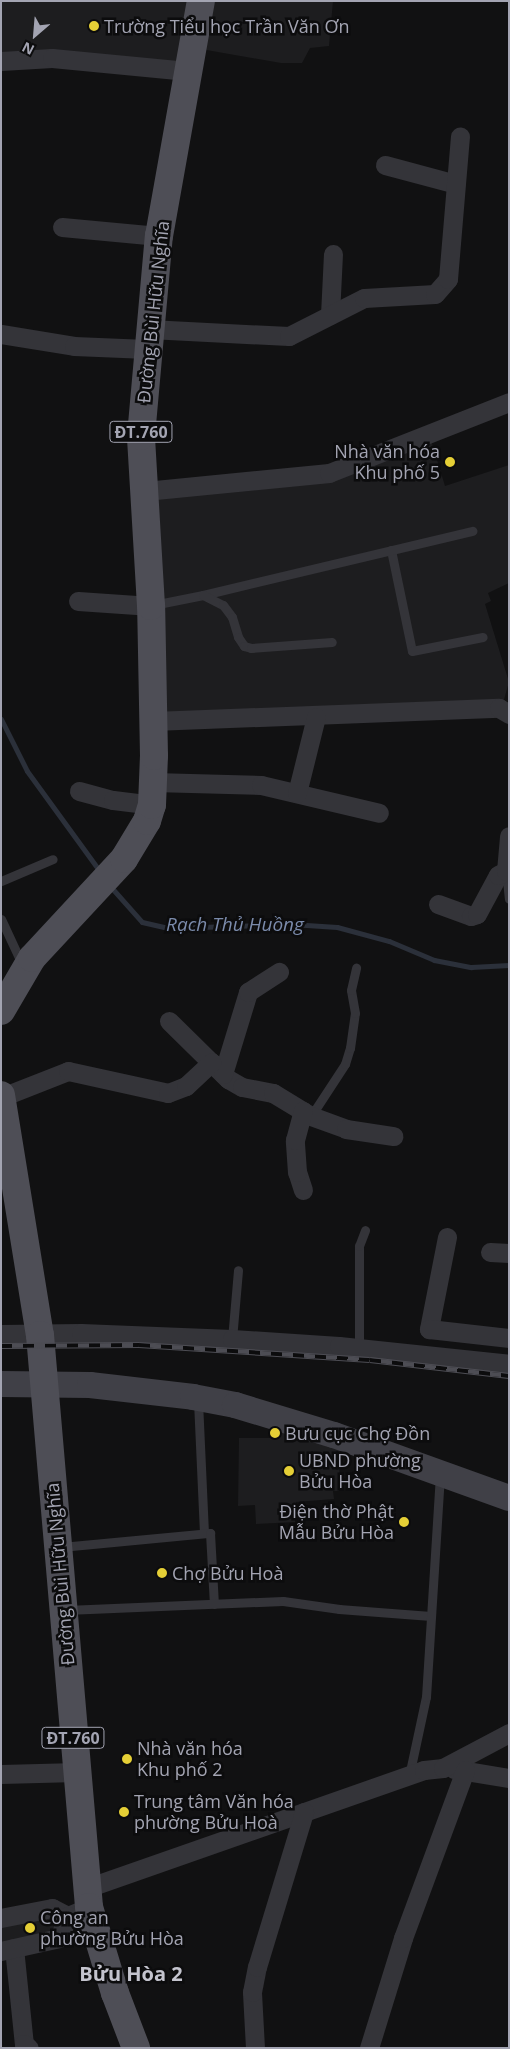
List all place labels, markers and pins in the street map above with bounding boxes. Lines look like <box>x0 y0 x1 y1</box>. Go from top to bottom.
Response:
place label: Trường Tiểu học Trần Văn Ơn <box>104 15 350 37</box>
marker: Trường Tiểu học Trần Văn Ơn <box>88 20 100 32</box>
place label: Nhà văn hóa Khu phố 5 <box>334 441 440 484</box>
marker: Nhà văn hóa Khu phố 5 <box>444 456 456 468</box>
place label: Bưu cục Chợ Đồn <box>285 1422 430 1444</box>
marker: Bưu cục Chợ Đồn <box>269 1427 281 1439</box>
place label: UBND phường Bửu Hòa <box>299 1450 421 1492</box>
marker: UBND phường Bửu Hòa <box>283 1465 295 1477</box>
place label: Điện thờ Phật Mẫu Bửu Hòa <box>279 1501 394 1544</box>
marker: Điện thờ Phật Mẫu Bửu Hòa <box>398 1516 410 1528</box>
place label: Chợ Bửu Hoà <box>172 1562 283 1584</box>
marker: Chợ Bửu Hoà <box>156 1567 168 1579</box>
place label: Nhà văn hóa Khu phố 2 <box>137 1738 243 1780</box>
marker: Nhà văn hóa Khu phố 2 <box>121 1753 133 1765</box>
place label: Trung tâm Văn hóa phường Bửu Hoà <box>134 1791 294 1834</box>
marker: Trung tâm Văn hóa phường Bửu Hoà <box>118 1806 130 1818</box>
place label: Công an phường Bửu Hòa <box>40 1907 184 1950</box>
marker: Công an phường Bửu Hòa <box>24 1922 36 1934</box>

